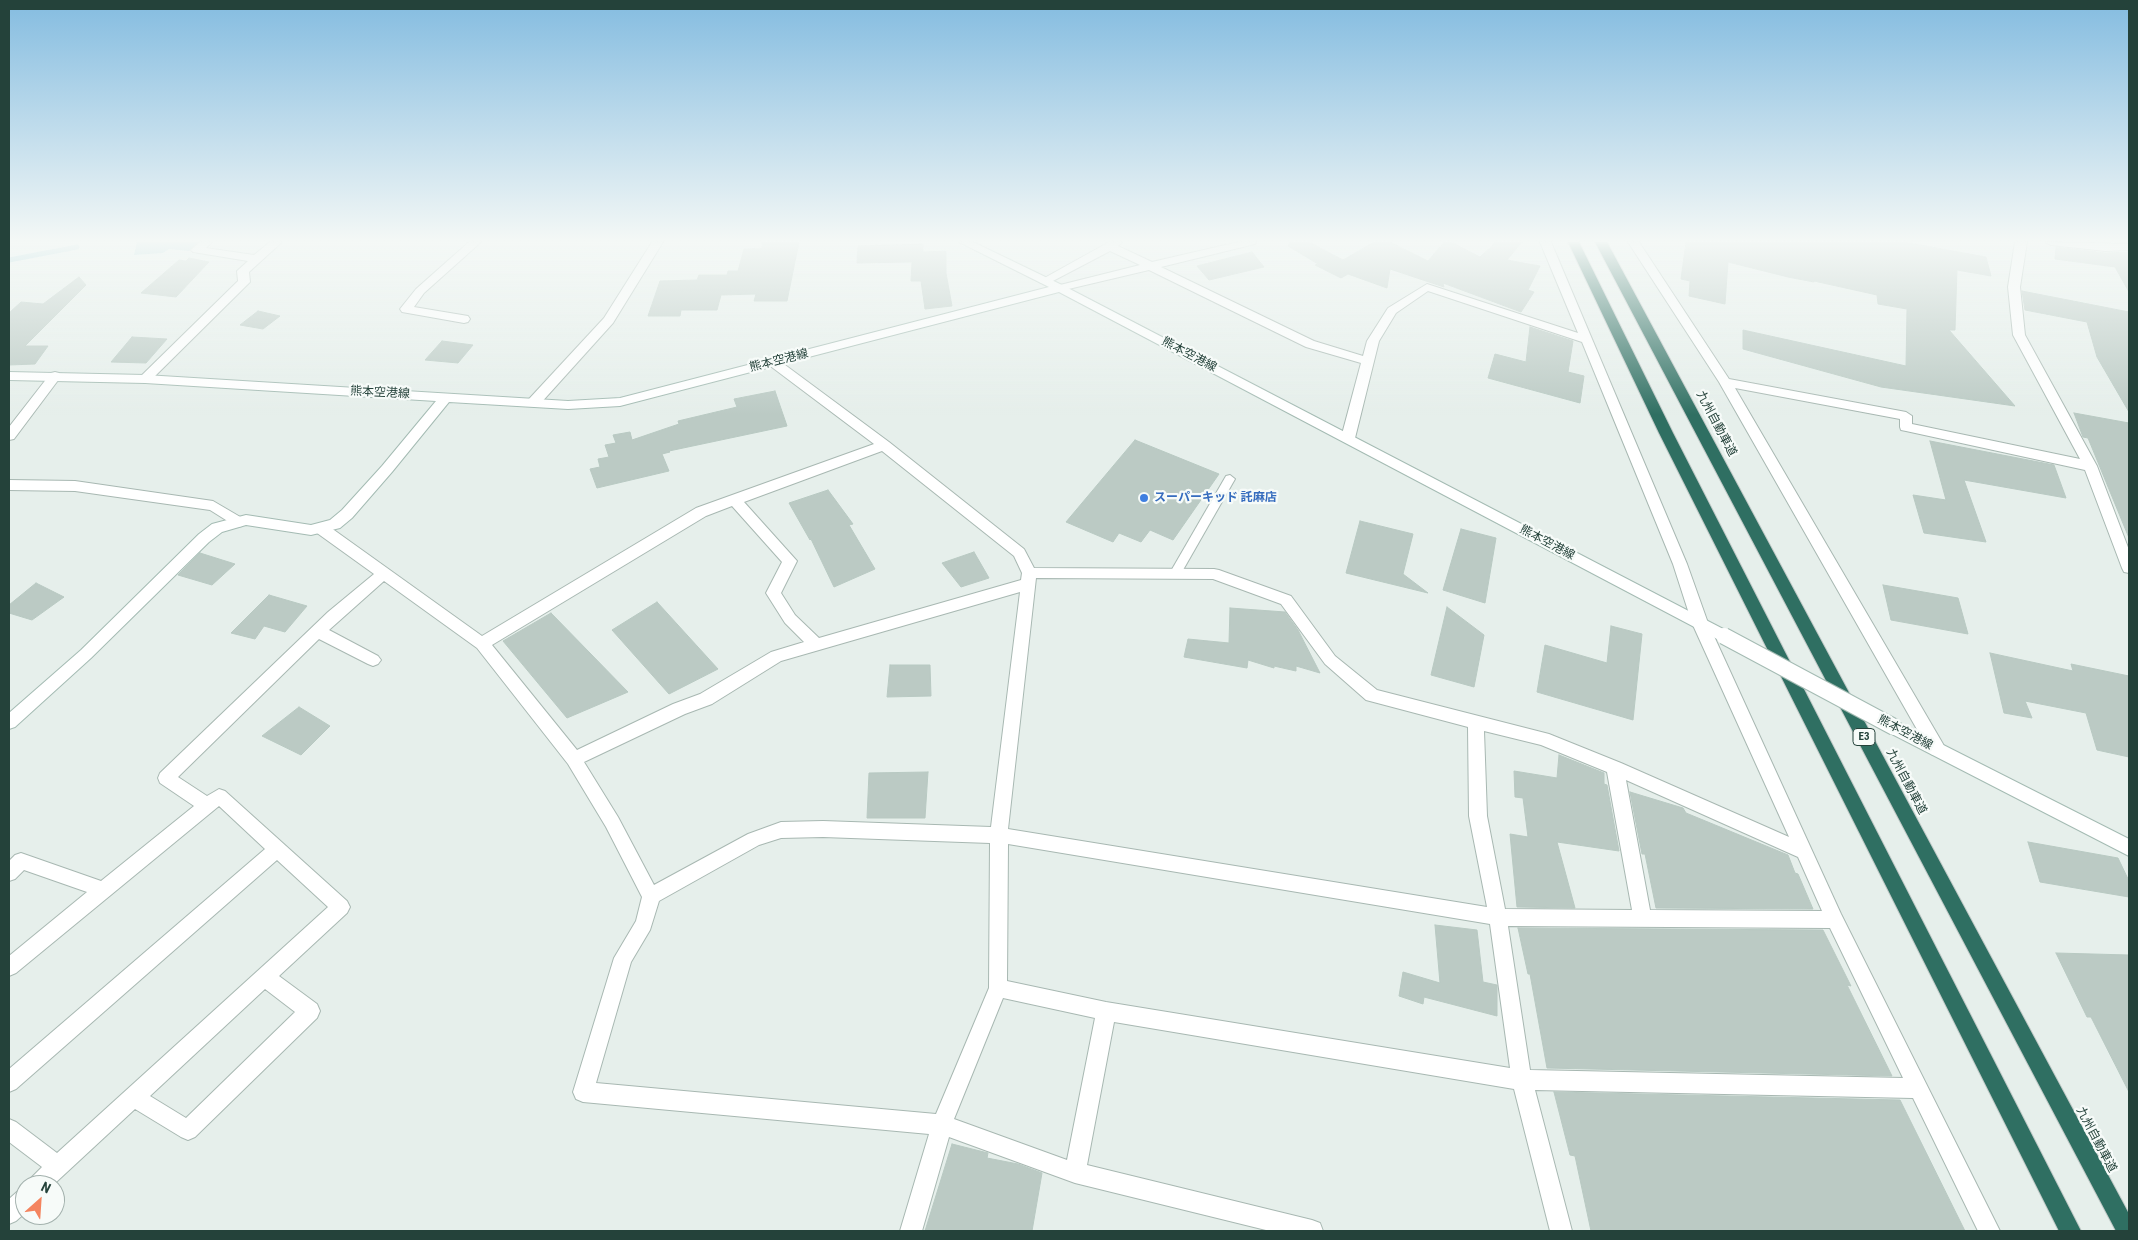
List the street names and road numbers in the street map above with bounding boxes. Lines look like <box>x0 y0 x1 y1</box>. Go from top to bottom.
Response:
street label: 熊本空港線 <box>1159 335 1219 375</box>
street label: 熊本空港線 <box>748 347 810 375</box>
street label: 熊本空港線 <box>350 384 410 402</box>
street label: 九州自動車道 <box>1693 389 1739 459</box>
street label: 熊本空港線 <box>1517 523 1577 563</box>
street label: 熊本空港線 <box>1875 713 1935 753</box>
road number: E3 <box>1853 729 1875 746</box>
street label: 九州自動車道 <box>1883 747 1929 817</box>
street label: 九州自動車道 <box>2073 1105 2119 1175</box>

